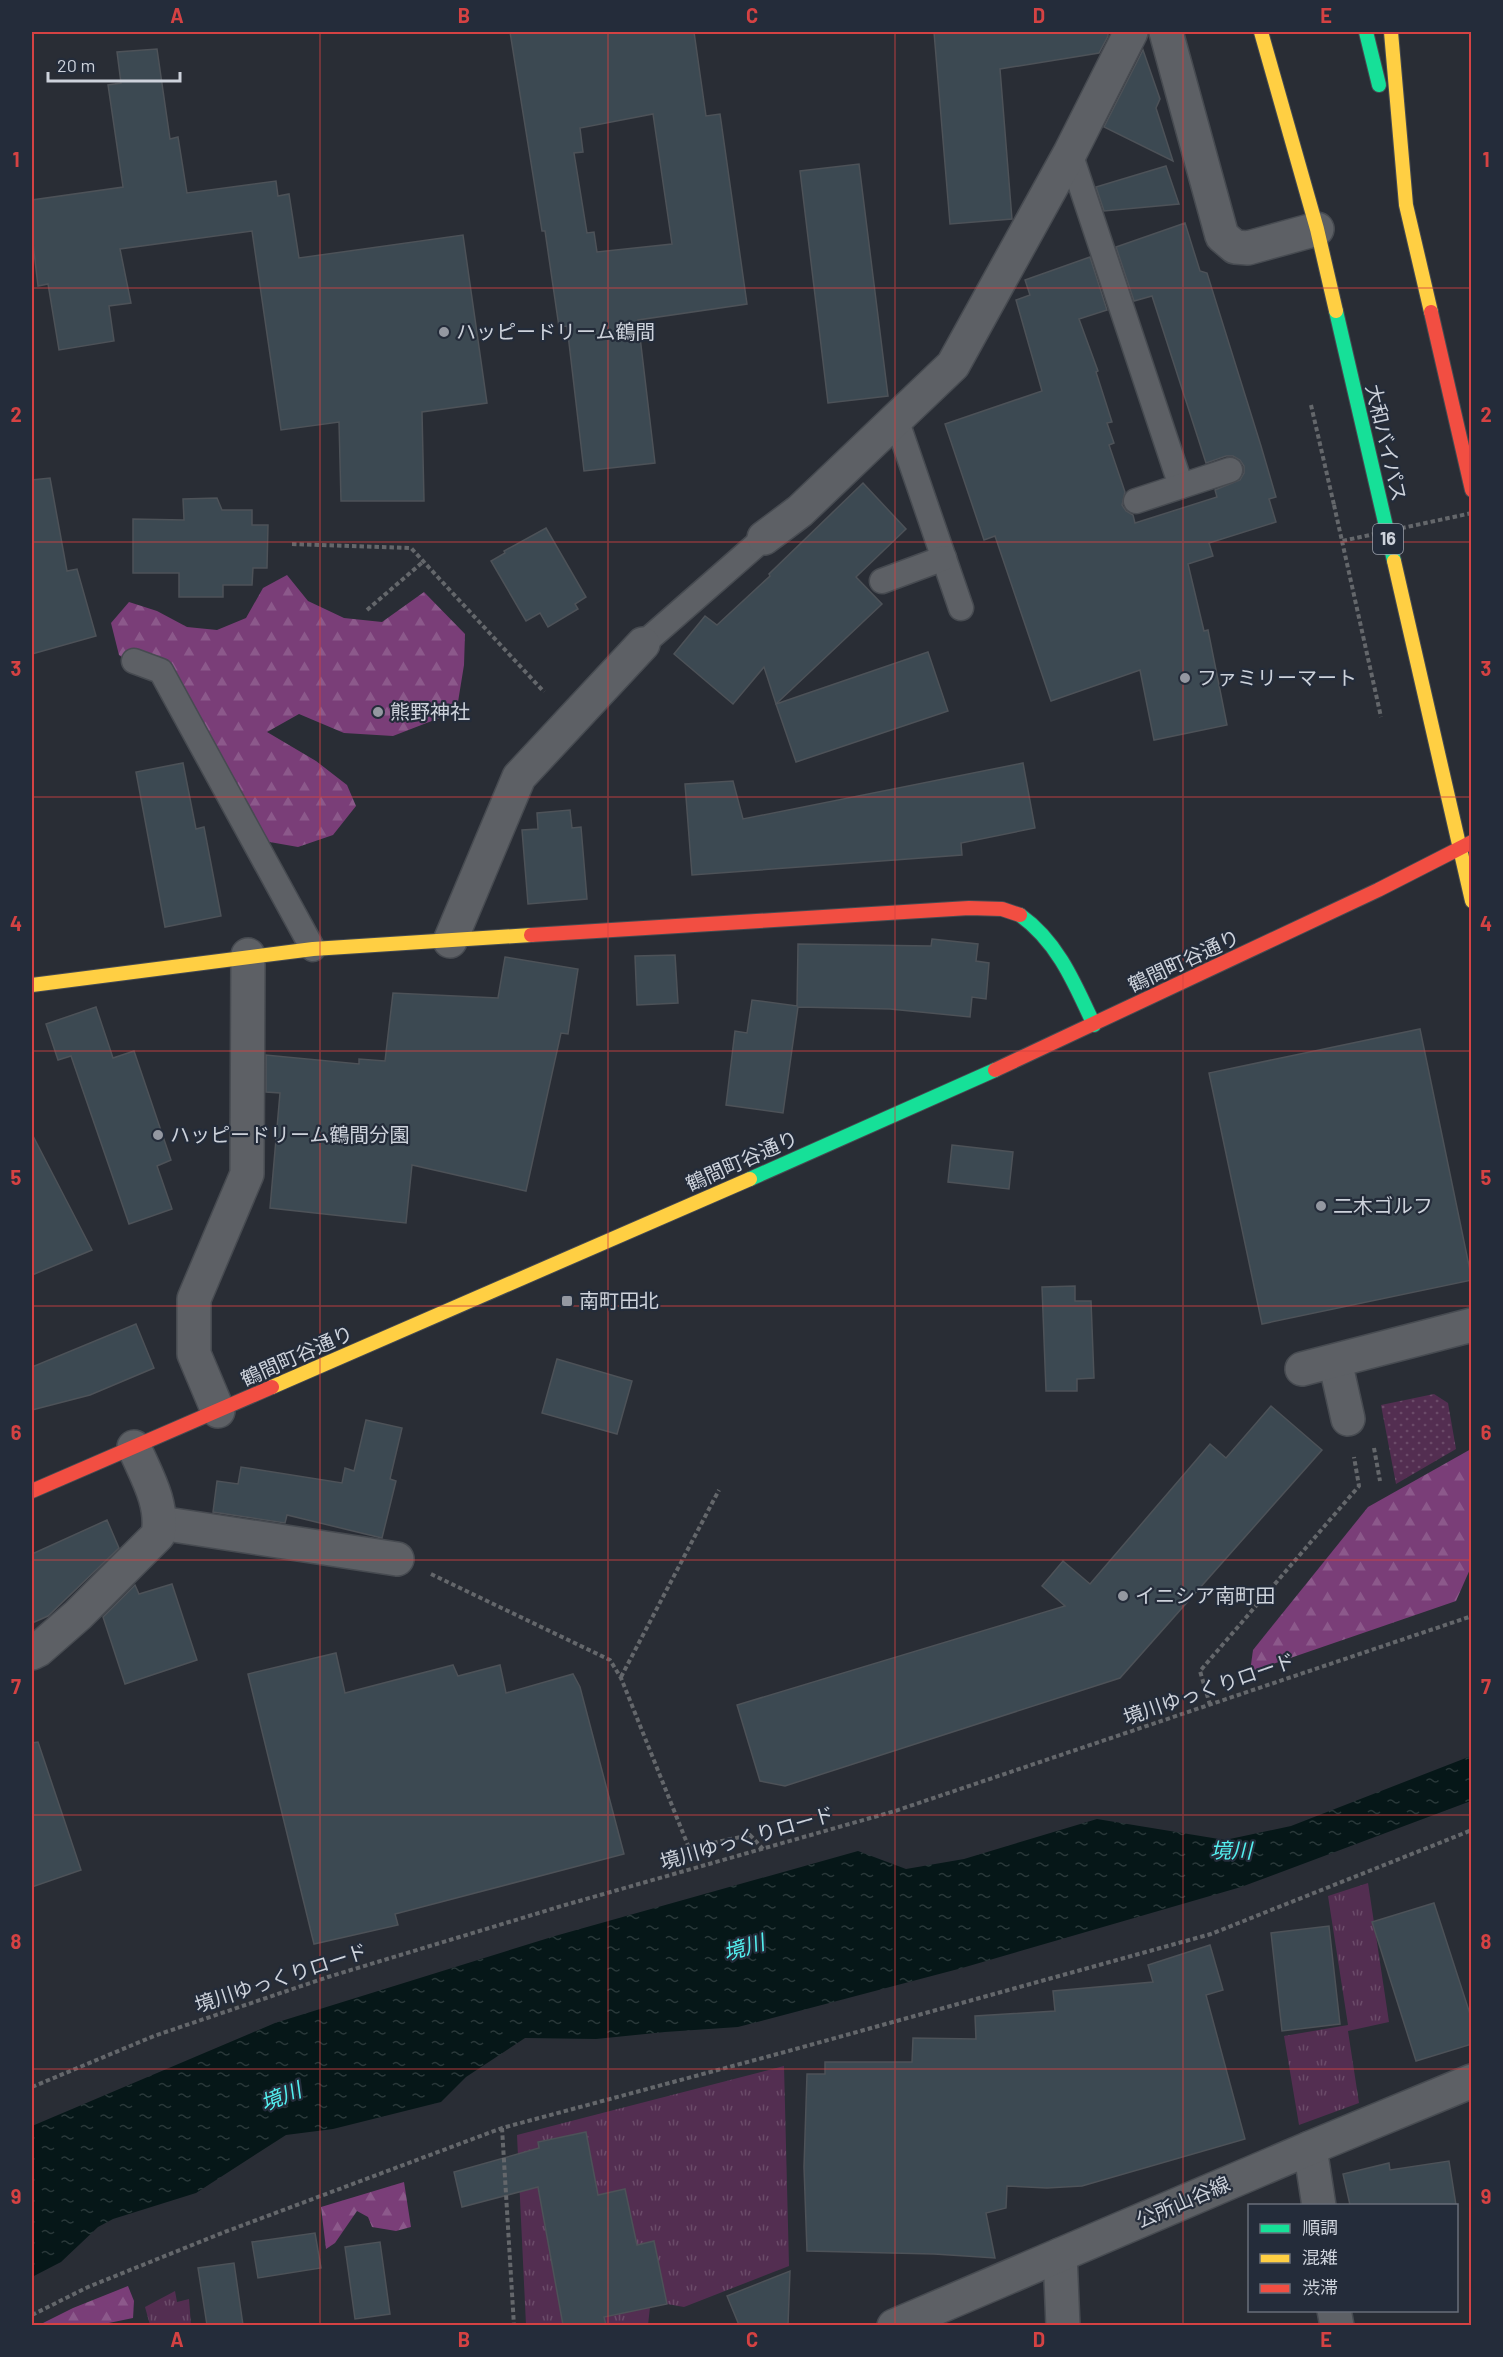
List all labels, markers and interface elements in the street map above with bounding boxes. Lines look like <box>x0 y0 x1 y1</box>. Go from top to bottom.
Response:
text: A <box>170 3 184 27</box>
text: B <box>458 3 470 27</box>
text: C <box>746 3 758 27</box>
text: D <box>1033 3 1045 27</box>
text: E <box>1320 3 1332 27</box>
scale bar <box>48 45 180 83</box>
text: 20 m <box>57 54 95 76</box>
text: 1 <box>12 147 20 171</box>
text: 1 <box>1482 147 1490 171</box>
place label: ハッピードリーム鶴間 <box>456 319 655 343</box>
marker: ハッピードリーム鶴間 <box>437 325 451 339</box>
street label: 大和バイパス <box>1362 382 1412 504</box>
text: 2 <box>10 402 22 426</box>
text: 2 <box>1480 402 1492 426</box>
road number: 16 <box>1373 524 1403 554</box>
text: 3 <box>11 656 21 680</box>
text: 3 <box>1481 656 1491 680</box>
place label: ファミリーマート <box>1197 665 1357 689</box>
marker: ファミリーマート <box>1178 671 1192 685</box>
place label: 熊野神社 <box>390 699 470 723</box>
marker: 熊野神社 <box>371 705 385 719</box>
text: 4 <box>10 911 22 935</box>
text: 4 <box>1480 911 1492 935</box>
street label: 鶴間町谷通り <box>1124 924 1243 996</box>
place label: ハッピードリーム鶴間分園 <box>170 1122 409 1146</box>
street label: 鶴間町谷通り <box>682 1125 801 1195</box>
marker: ハッピードリーム鶴間分園 <box>151 1128 165 1142</box>
text: 5 <box>11 1165 22 1189</box>
text: 5 <box>1481 1165 1492 1189</box>
place label: 二木ゴルフ <box>1333 1193 1433 1217</box>
marker: 二木ゴルフ <box>1314 1199 1328 1213</box>
place label: 南町田北 <box>579 1288 659 1312</box>
marker: 南町田北 <box>560 1294 574 1308</box>
street label: 鶴間町谷通り <box>237 1320 356 1390</box>
text: 6 <box>11 1420 22 1444</box>
text: 6 <box>1481 1420 1492 1444</box>
place label: イニシア南町田 <box>1135 1583 1275 1607</box>
marker: イニシア南町田 <box>1116 1589 1130 1603</box>
street label: 境川ゆっくりロード <box>1120 1647 1298 1729</box>
text: 7 <box>11 1674 21 1698</box>
text: 7 <box>1481 1674 1491 1698</box>
street label: 境川ゆっくりロード <box>657 1801 837 1873</box>
water label: 境川 <box>1210 1837 1254 1862</box>
water label: 境川 <box>720 1928 769 1965</box>
text: 8 <box>11 1929 22 1953</box>
text: 8 <box>1481 1929 1492 1953</box>
street label: 境川ゆっくりロード <box>191 1938 370 2016</box>
water label: 境川 <box>256 2075 306 2115</box>
street label: 公所山谷線 <box>1132 2170 1233 2232</box>
text: 9 <box>11 2184 21 2208</box>
text: 9 <box>1481 2184 1491 2208</box>
legend <box>1248 2204 1458 2312</box>
text: 順調 <box>1302 2216 1338 2238</box>
text: 混雑 <box>1302 2246 1338 2268</box>
text: 渋滞 <box>1302 2276 1338 2298</box>
text: A <box>170 2327 184 2351</box>
text: B <box>458 2327 470 2351</box>
text: C <box>746 2327 758 2351</box>
text: D <box>1033 2327 1045 2351</box>
text: E <box>1320 2327 1332 2351</box>

